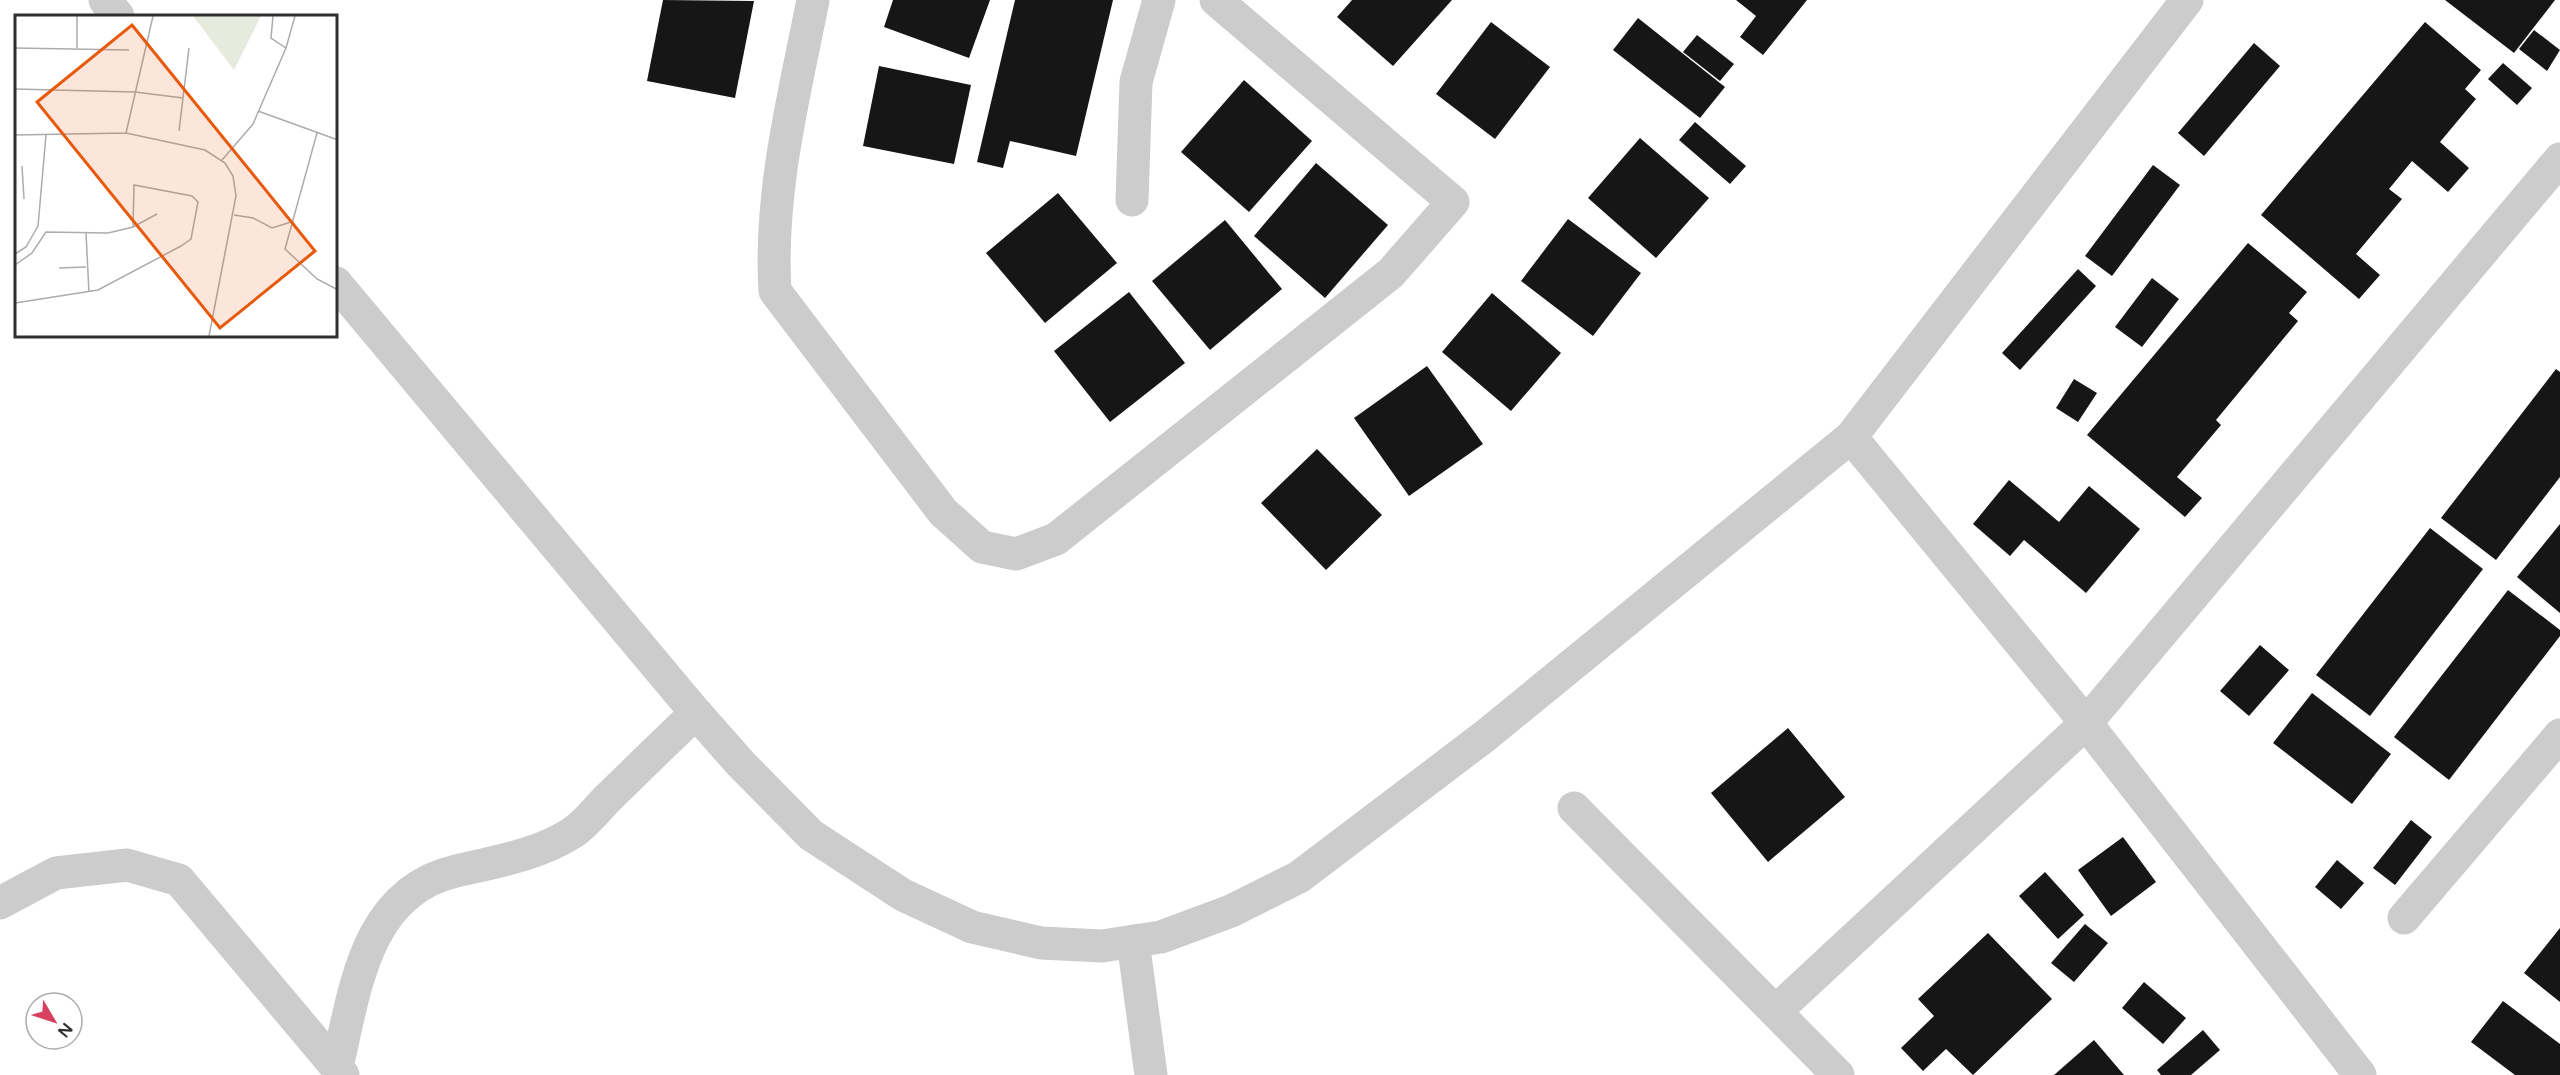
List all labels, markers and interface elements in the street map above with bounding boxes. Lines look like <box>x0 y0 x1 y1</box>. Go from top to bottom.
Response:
inset map <box>15 15 338 338</box>
north arrow <box>24 991 84 1051</box>
text: N <box>53 1019 77 1041</box>

